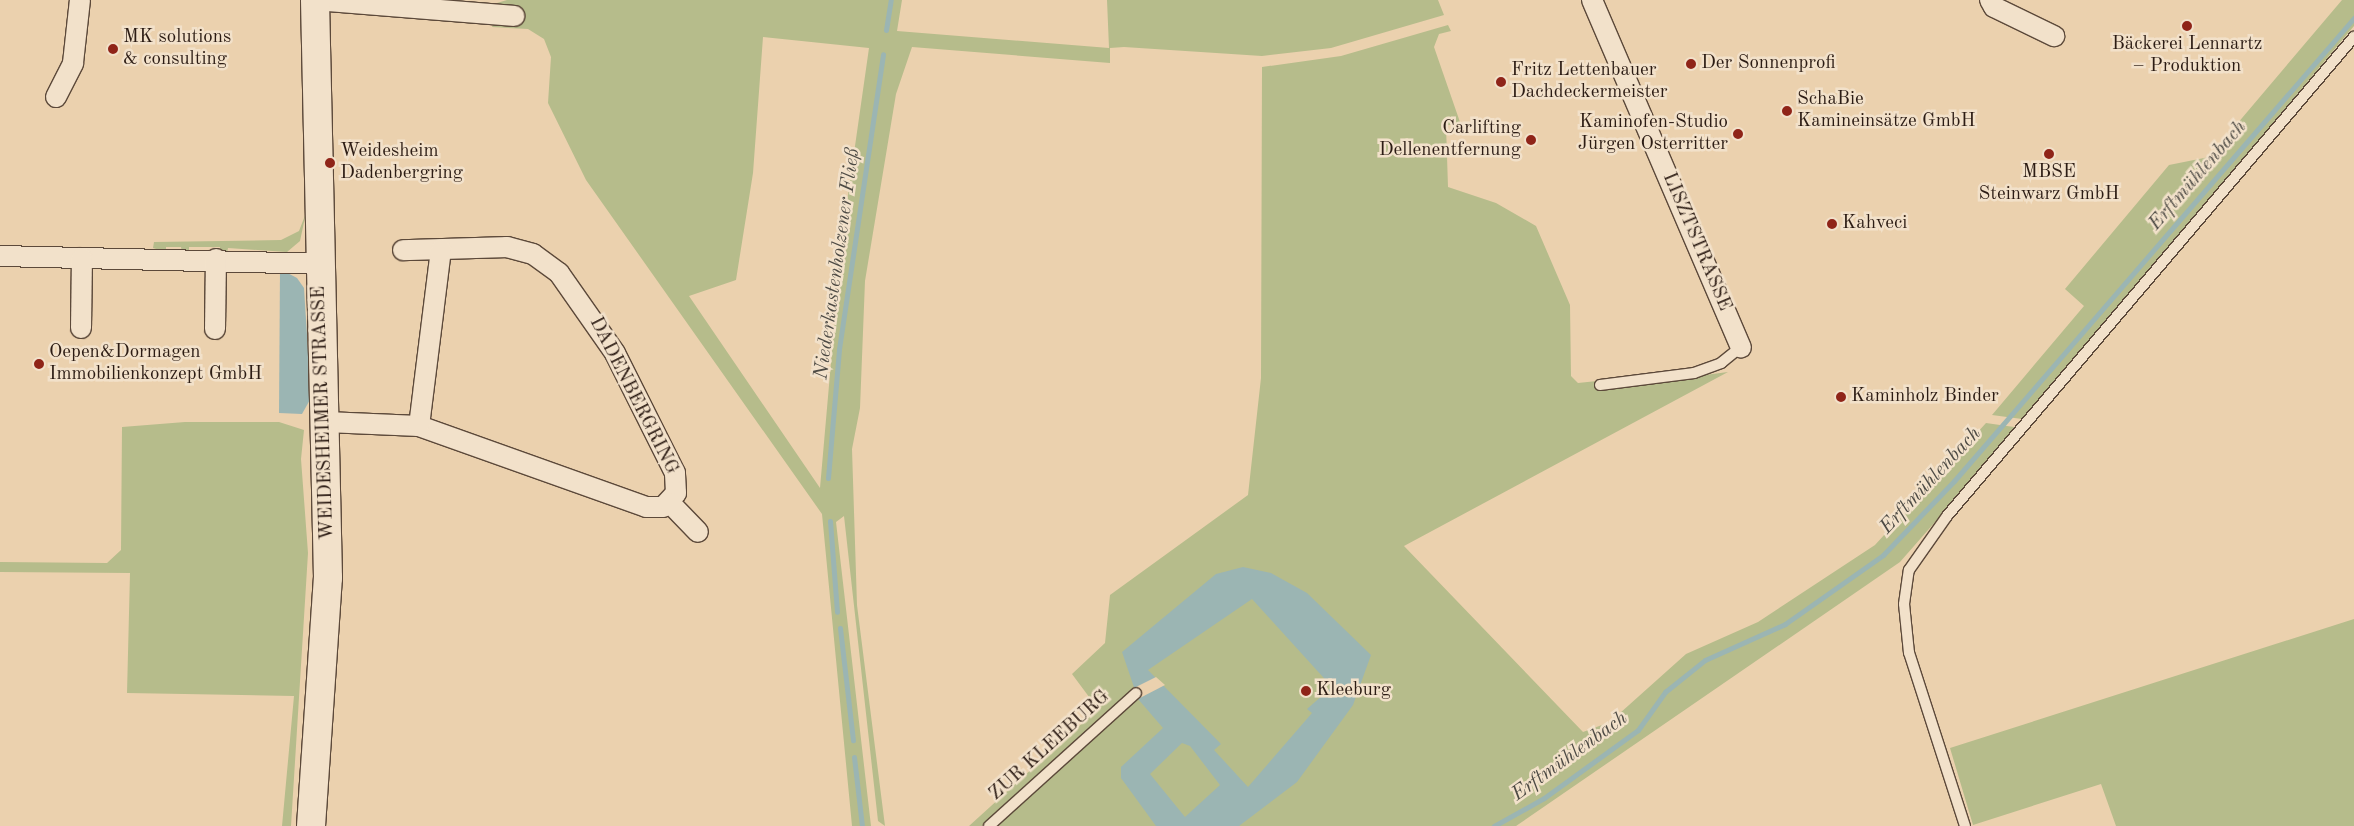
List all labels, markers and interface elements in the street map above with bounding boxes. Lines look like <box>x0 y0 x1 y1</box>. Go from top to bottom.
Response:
marker: Bäckerei Lennartz – Produktion <box>2181 20 2193 32</box>
place label: MK solutions & consulting <box>123 27 231 71</box>
place label: Bäckerei Lennartz – Produktion <box>2112 34 2262 78</box>
marker: MK solutions & consulting <box>107 43 119 55</box>
place label: Der Sonnenprofi <box>1701 53 1836 75</box>
marker: Der Sonnenprofi <box>1685 58 1697 70</box>
place label: Fritz Lettenbauer Dachdeckermeister <box>1511 60 1668 104</box>
marker: Fritz Lettenbauer Dachdeckermeister <box>1495 76 1507 88</box>
place label: SchaBie Kamineinsätze GmbH <box>1797 89 1976 133</box>
marker: SchaBie Kamineinsätze GmbH <box>1781 105 1793 117</box>
place label: Kaminofen-Studio Jürgen Osterritter <box>1578 112 1728 156</box>
water label: Erftmühlenbach <box>2144 116 2252 236</box>
place label: Carlifting Dellenentfernung <box>1379 118 1521 162</box>
marker: Kaminofen-Studio Jürgen Osterritter <box>1732 128 1744 140</box>
marker: Carlifting Dellenentfernung <box>1525 134 1537 146</box>
place label: Weidesheim Dadenbergring <box>340 141 463 185</box>
water label: Niederkastenholzener Fließ <box>810 147 866 381</box>
marker: MBSE Steinwarz GmbH <box>2043 148 2055 160</box>
marker: Weidesheim Dadenbergring <box>324 157 336 169</box>
place label: MBSE Steinwarz GmbH <box>1978 162 2120 206</box>
street label: LISZTSTRASSE <box>1657 169 1735 315</box>
place label: Kahveci <box>1842 213 1907 235</box>
marker: Kahveci <box>1826 218 1838 230</box>
street label: WEIDESHEIMER STRASSE <box>308 286 340 540</box>
street label: DADENBERGRING <box>583 313 683 479</box>
place label: Oepen&Dormagen Immobilienkonzept GmbH <box>49 342 262 386</box>
marker: Oepen&Dormagen Immobilienkonzept GmbH <box>33 358 45 370</box>
place label: Kaminholz Binder <box>1851 386 1999 408</box>
marker: Kaminholz Binder <box>1835 391 1847 403</box>
water label: Erftmühlenbach <box>1875 422 1987 540</box>
place label: Kleeburg <box>1316 680 1391 702</box>
marker: Kleeburg <box>1300 685 1312 697</box>
street label: ZUR KLEEBURG <box>985 686 1115 806</box>
water label: Erftmühlenbach <box>1507 707 1633 807</box>

